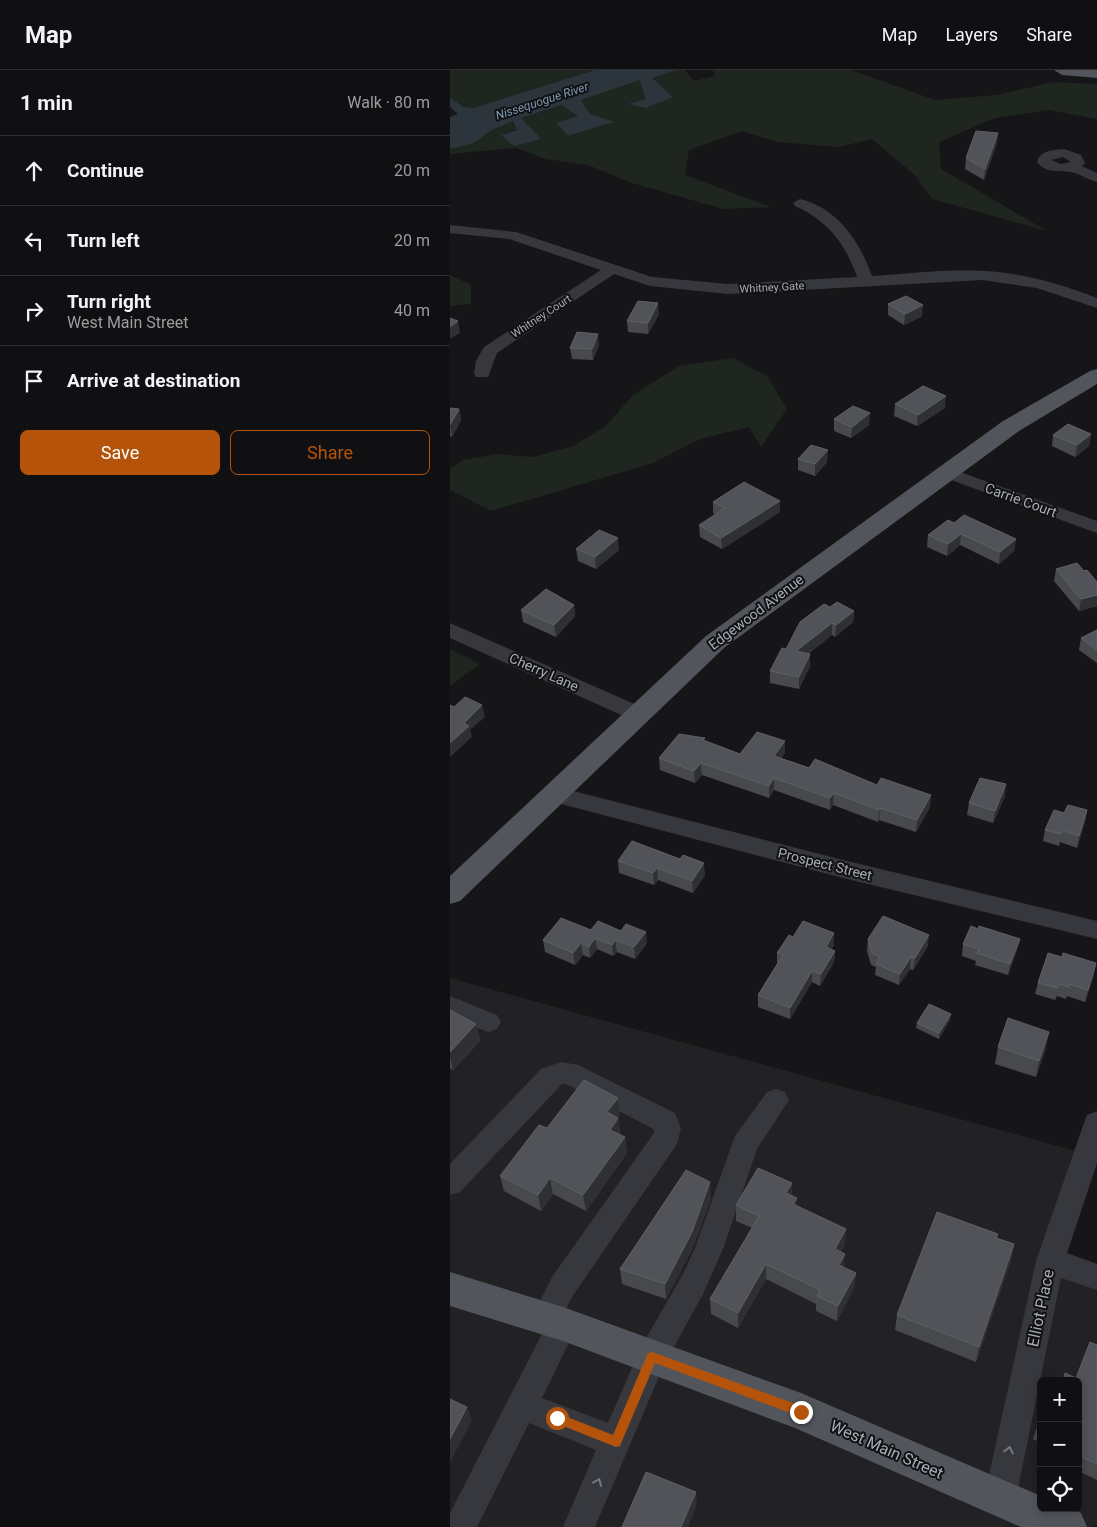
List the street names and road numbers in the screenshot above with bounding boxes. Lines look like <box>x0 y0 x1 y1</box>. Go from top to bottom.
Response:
street label: Whitney Gate <box>739 279 805 296</box>
street label: Whitney Court <box>509 292 574 341</box>
street label: Carrie Court <box>983 480 1059 520</box>
street label: Edgewood Avenue <box>705 571 807 653</box>
street label: Cherry Lane <box>507 650 581 694</box>
street label: Prospect Street <box>776 845 874 884</box>
street label: Elliot Place <box>1023 1268 1058 1349</box>
street label: West Main Street <box>827 1416 946 1483</box>

